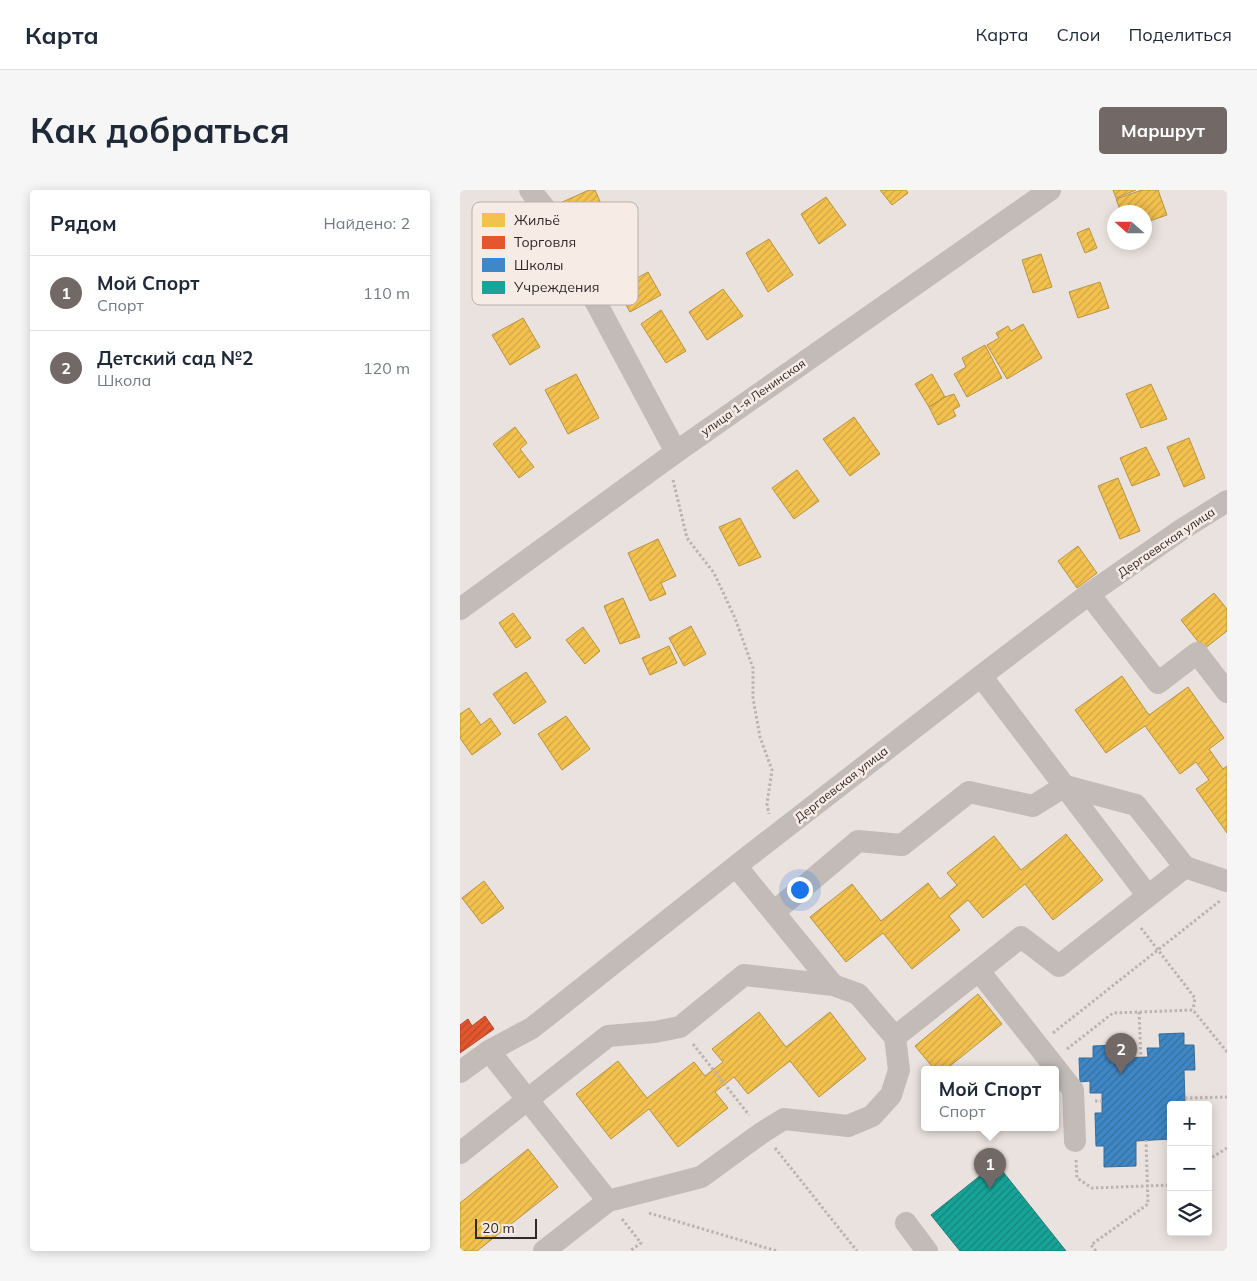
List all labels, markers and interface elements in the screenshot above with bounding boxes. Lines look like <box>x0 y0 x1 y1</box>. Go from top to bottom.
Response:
text: Карта <box>25 20 99 50</box>
text: Карта <box>976 23 1028 46</box>
text: Слои <box>1056 23 1101 46</box>
text: Поделиться <box>1129 23 1232 46</box>
button: Маршрут <box>1099 107 1227 154</box>
text: Как добраться <box>30 108 290 152</box>
legend <box>472 202 638 305</box>
north arrow <box>1107 205 1152 250</box>
text: Рядом <box>50 210 117 236</box>
text: Жильё <box>514 211 560 229</box>
text: Найдено: 2 <box>324 213 410 233</box>
text: Торговля <box>514 233 576 251</box>
text: Школы <box>514 256 563 274</box>
text: Мой Спорт <box>97 271 199 295</box>
text: Учреждения <box>513 278 599 296</box>
text: 1 <box>61 283 71 303</box>
text: 110 m <box>363 283 410 303</box>
text: Спорт <box>97 295 144 315</box>
text: Детский сад №2 <box>97 346 253 370</box>
street label: улица 1-я Ленинская <box>698 355 808 439</box>
text: 2 <box>61 358 71 378</box>
text: 120 m <box>363 358 410 378</box>
text: Школа <box>97 370 151 390</box>
street label: Дергаевская улица <box>1114 504 1218 580</box>
street label: Дергаевская улица <box>791 743 891 825</box>
your location <box>787 877 813 903</box>
pin: 2 <box>1105 1033 1137 1074</box>
popup <box>921 1066 1059 1131</box>
text: Мой Спорт <box>939 1077 1041 1101</box>
text: Спорт <box>939 1101 986 1121</box>
map controls <box>1167 1101 1212 1236</box>
button: + <box>1167 1101 1212 1146</box>
button: − <box>1167 1146 1212 1191</box>
pin: 1 <box>974 1148 1006 1189</box>
button: layers <box>1167 1191 1212 1236</box>
scale bar <box>475 1216 538 1239</box>
text: 20 m <box>482 1219 515 1237</box>

